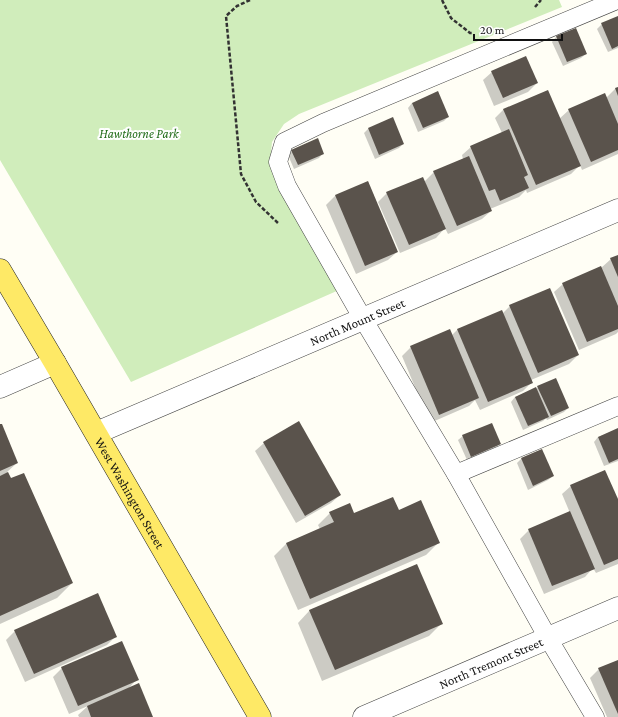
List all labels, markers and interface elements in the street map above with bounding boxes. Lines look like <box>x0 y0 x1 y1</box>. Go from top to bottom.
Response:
scale bar <box>474 16 562 42</box>
text: 20 m <box>480 23 505 37</box>
park label: Hawthorne Park <box>99 126 180 141</box>
street label: North Mount Street <box>308 295 408 349</box>
street label: West Washington Street <box>92 435 168 552</box>
street label: North Tremont Street <box>437 634 546 692</box>

